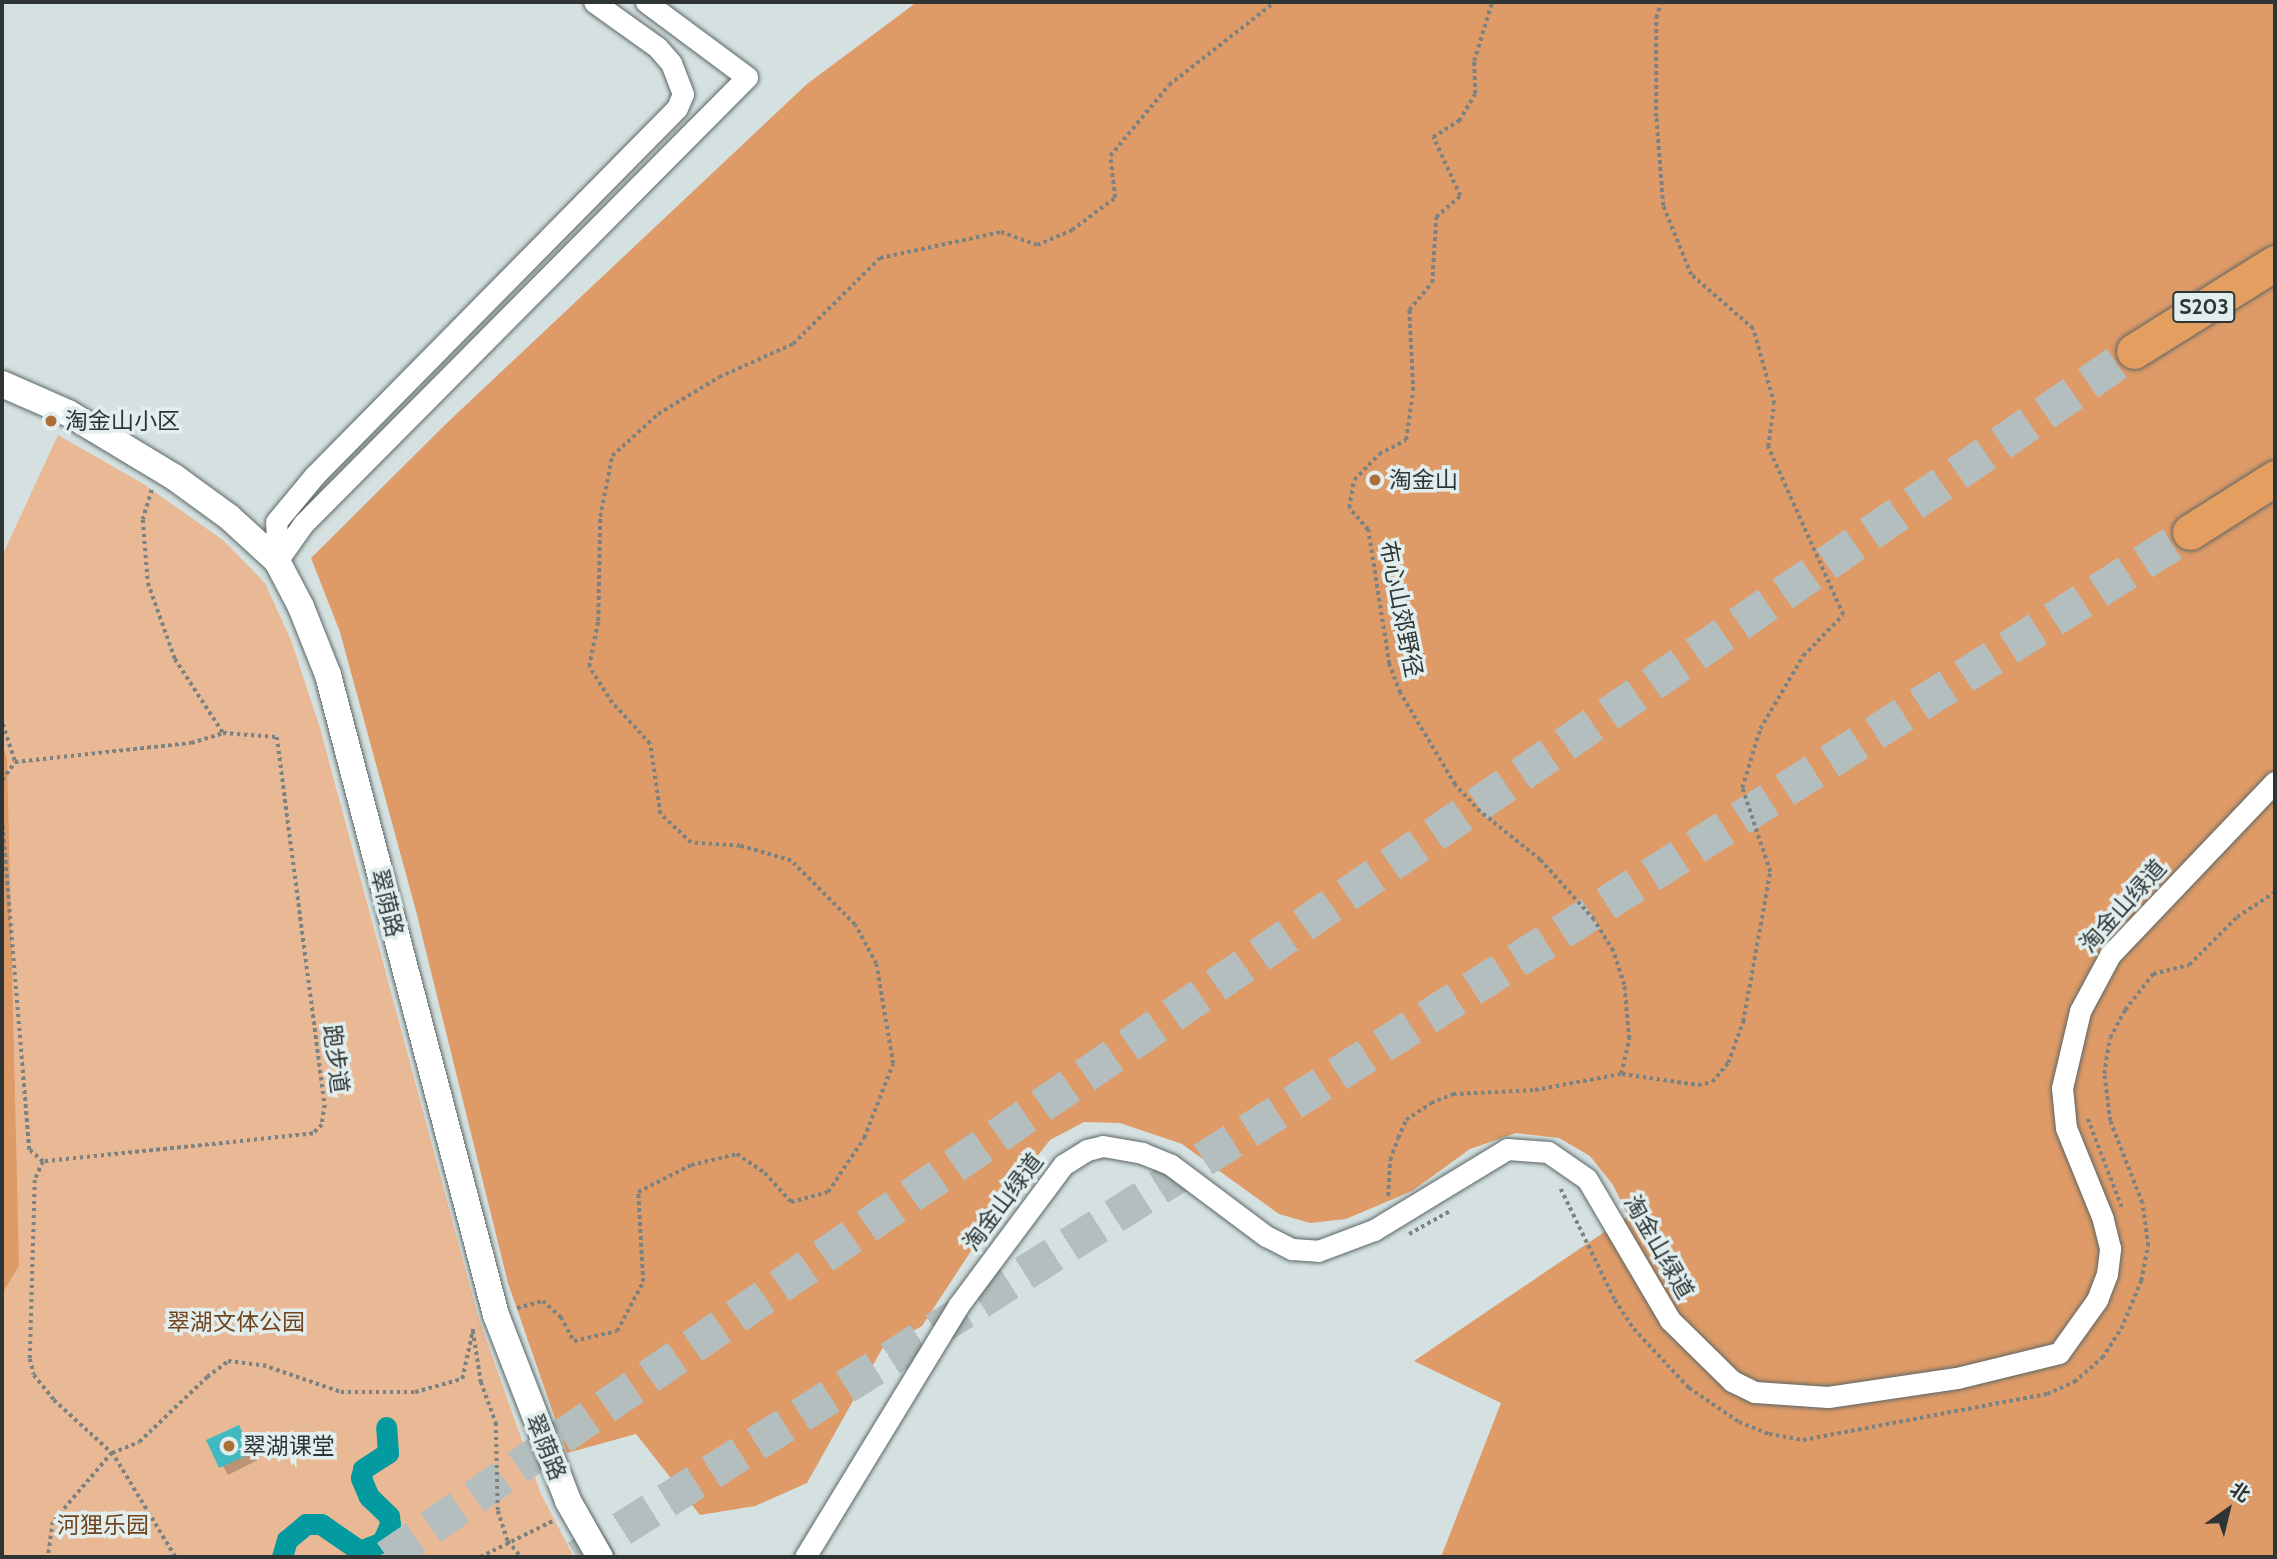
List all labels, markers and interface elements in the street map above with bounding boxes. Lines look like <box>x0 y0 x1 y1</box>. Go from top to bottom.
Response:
road number: S203 <box>2171 290 2237 324</box>
place label: 淘金山小区 <box>65 407 180 435</box>
marker: 淘金山小区 <box>43 413 59 429</box>
place label: 淘金山 <box>1389 466 1458 494</box>
marker: 淘金山 <box>1367 472 1383 488</box>
street label: 布心山郊野径 <box>1374 539 1428 679</box>
street label: 淘金山绿道 <box>2074 854 2172 958</box>
street label: 翠荫路 <box>365 866 409 940</box>
street label: 跑步道 <box>318 1023 354 1095</box>
street label: 淘金山绿道 <box>957 1148 1049 1256</box>
street label: 淘金山绿道 <box>1618 1190 1700 1304</box>
park label: 翠湖文体公园 <box>167 1308 305 1336</box>
street label: 翠荫路 <box>520 1410 572 1484</box>
place label: 翠湖课堂 <box>243 1432 335 1460</box>
marker: 翠湖课堂 <box>221 1438 237 1454</box>
north arrow <box>2193 1475 2263 1545</box>
text: 北 <box>2226 1477 2254 1507</box>
park label: 河狸乐园 <box>57 1511 149 1539</box>

